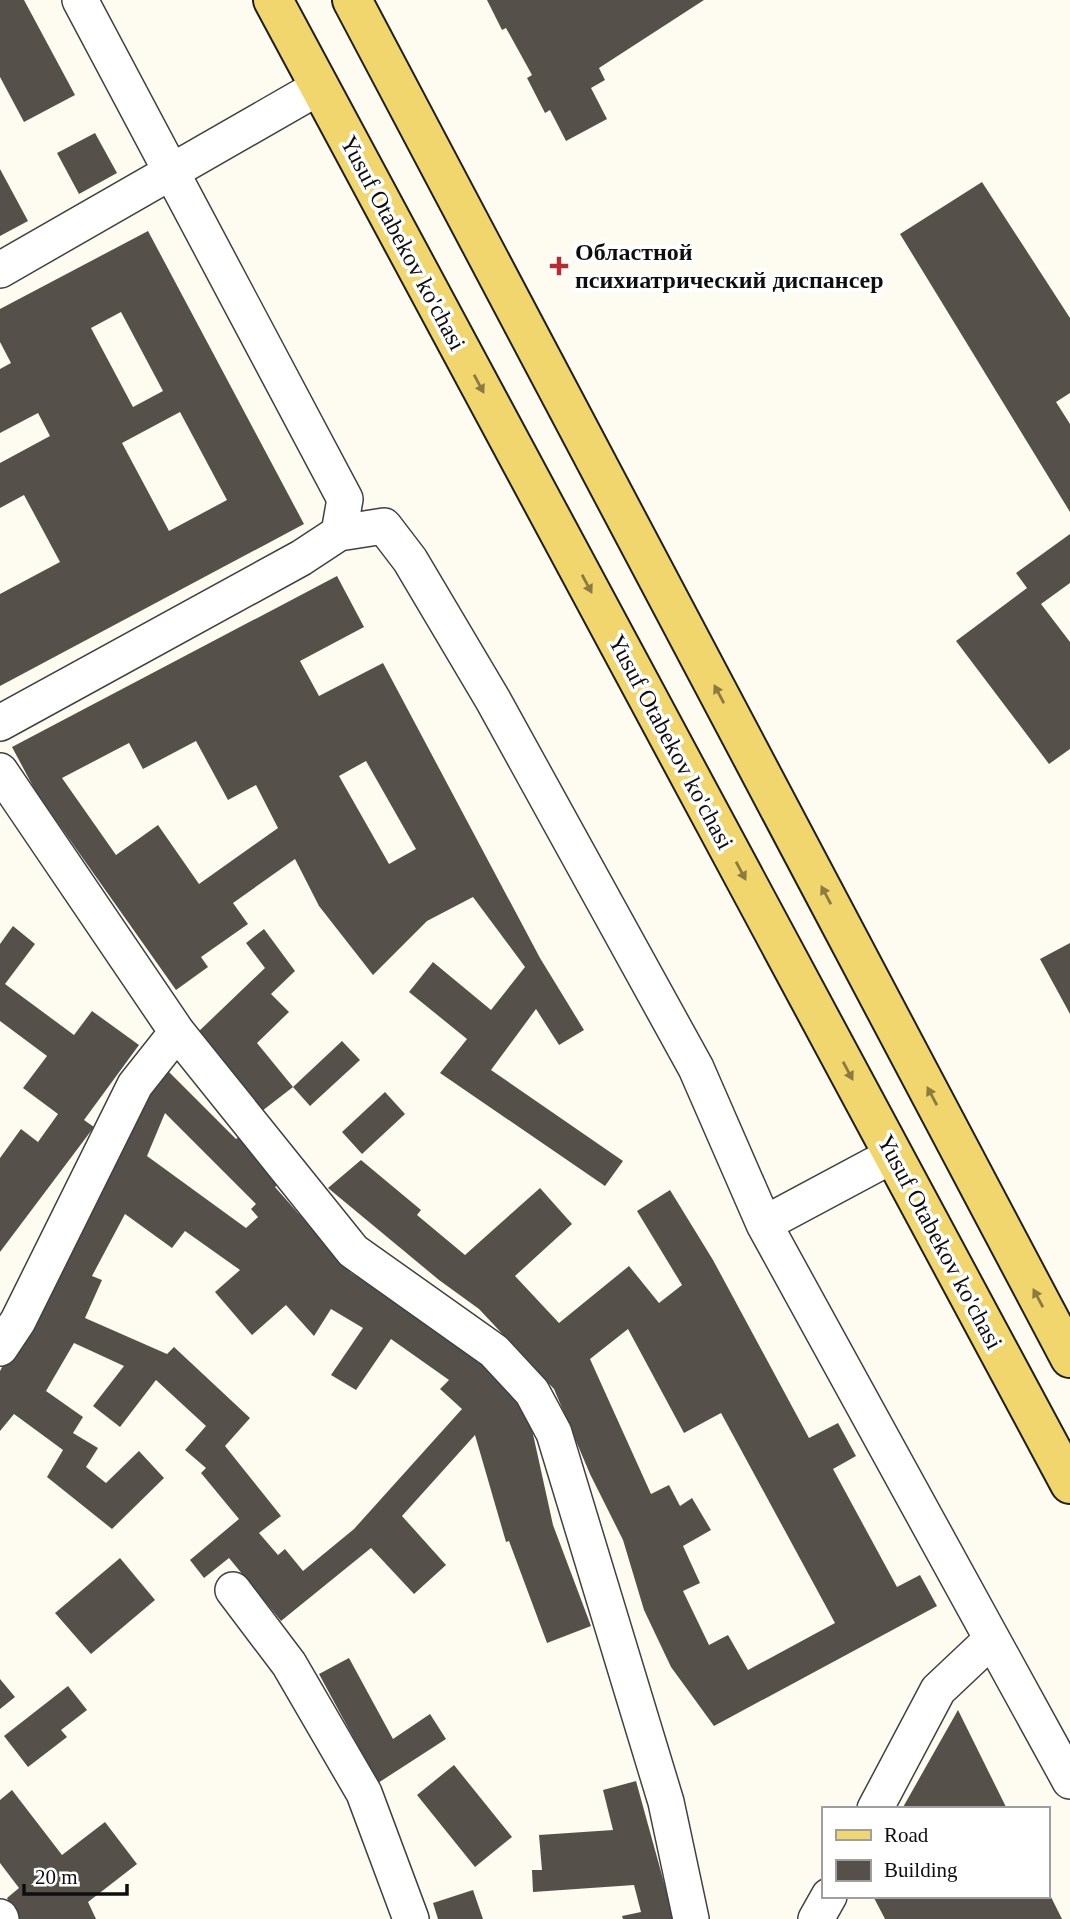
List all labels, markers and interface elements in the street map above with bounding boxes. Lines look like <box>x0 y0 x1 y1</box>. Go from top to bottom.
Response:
street label: Yusuf Otabekov ko'chasi <box>335 131 471 355</box>
place label: Областной психиатрический диспансер <box>575 239 884 293</box>
marker: Областной психиатрический диспансер <box>549 256 569 276</box>
one-way arrow <box>473 374 485 394</box>
one-way arrow <box>580 575 592 595</box>
street label: Yusuf Otabekov ko'chasi <box>603 630 739 854</box>
one-way arrow <box>713 684 725 704</box>
one-way arrow <box>735 861 746 881</box>
one-way arrow <box>820 885 832 905</box>
one-way arrow <box>842 1062 854 1082</box>
one-way arrow <box>926 1087 938 1106</box>
street label: Yusuf Otabekov ko'chasi <box>872 1130 1008 1354</box>
one-way arrow <box>1032 1288 1044 1307</box>
legend <box>822 1807 1049 1898</box>
text: Road <box>884 1823 929 1847</box>
scale bar <box>24 1853 128 1897</box>
text: Building <box>884 1858 958 1882</box>
text: 20 m <box>35 1865 78 1889</box>

